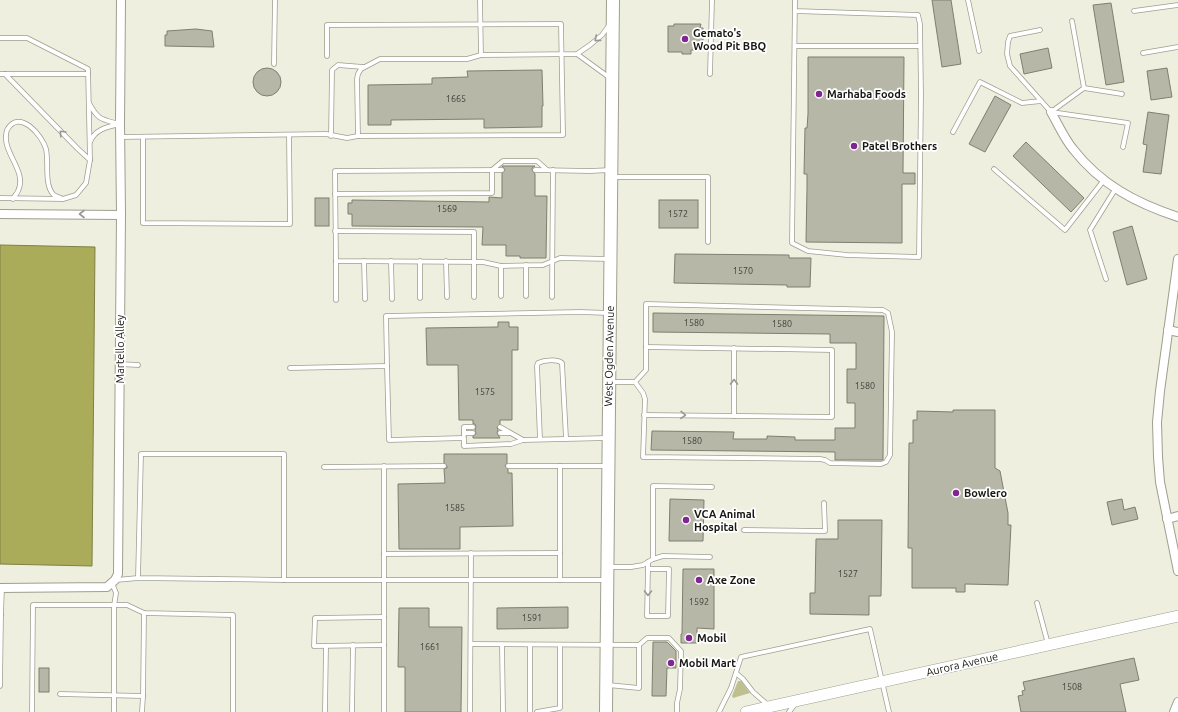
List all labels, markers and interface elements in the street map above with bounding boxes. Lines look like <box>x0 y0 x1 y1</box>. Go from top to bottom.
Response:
place label: Gemato's Wood Pit BBQ <box>693 27 766 52</box>
marker: Gemato's Wood Pit BBQ <box>680 34 690 44</box>
one-way arrow <box>594 35 602 42</box>
place label: Marhaba Foods <box>827 88 906 100</box>
marker: Marhaba Foods <box>814 89 824 99</box>
house number: 1665 <box>446 94 466 104</box>
one-way arrow <box>59 130 67 138</box>
place label: Patel Brothers <box>862 140 937 152</box>
marker: Patel Brothers <box>849 141 859 151</box>
house number: 1569 <box>437 204 457 214</box>
house number: 1572 <box>668 209 688 219</box>
one-way arrow <box>79 210 85 218</box>
house number: 1570 <box>733 266 753 276</box>
street label: West Ogden Avenue <box>602 305 616 407</box>
street label: Martello Alley <box>114 314 126 383</box>
house number: 1580 <box>684 318 704 328</box>
house number: 1580 <box>772 319 792 329</box>
one-way arrow <box>730 379 738 385</box>
house number: 1580 <box>855 381 875 391</box>
house number: 1575 <box>475 387 495 397</box>
one-way arrow <box>680 411 686 419</box>
house number: 1580 <box>682 436 702 446</box>
place label: Bowlero <box>964 487 1008 499</box>
marker: Bowlero <box>951 488 961 498</box>
house number: 1585 <box>445 503 465 513</box>
place label: VCA Animal Hospital <box>694 508 756 533</box>
marker: VCA Animal Hospital <box>681 515 691 525</box>
house number: 1527 <box>838 569 858 579</box>
place label: Axe Zone <box>707 574 756 586</box>
marker: Axe Zone <box>694 575 704 585</box>
one-way arrow <box>643 590 652 596</box>
house number: 1592 <box>689 597 709 607</box>
house number: 1591 <box>522 613 542 623</box>
place label: Mobil <box>697 632 727 644</box>
marker: Mobil <box>684 633 694 643</box>
house number: 1661 <box>420 642 440 652</box>
street label: Aurora Avenue <box>925 650 999 678</box>
place label: Mobil Mart <box>679 657 736 669</box>
marker: Mobil Mart <box>666 658 676 668</box>
house number: 1508 <box>1062 682 1082 692</box>

